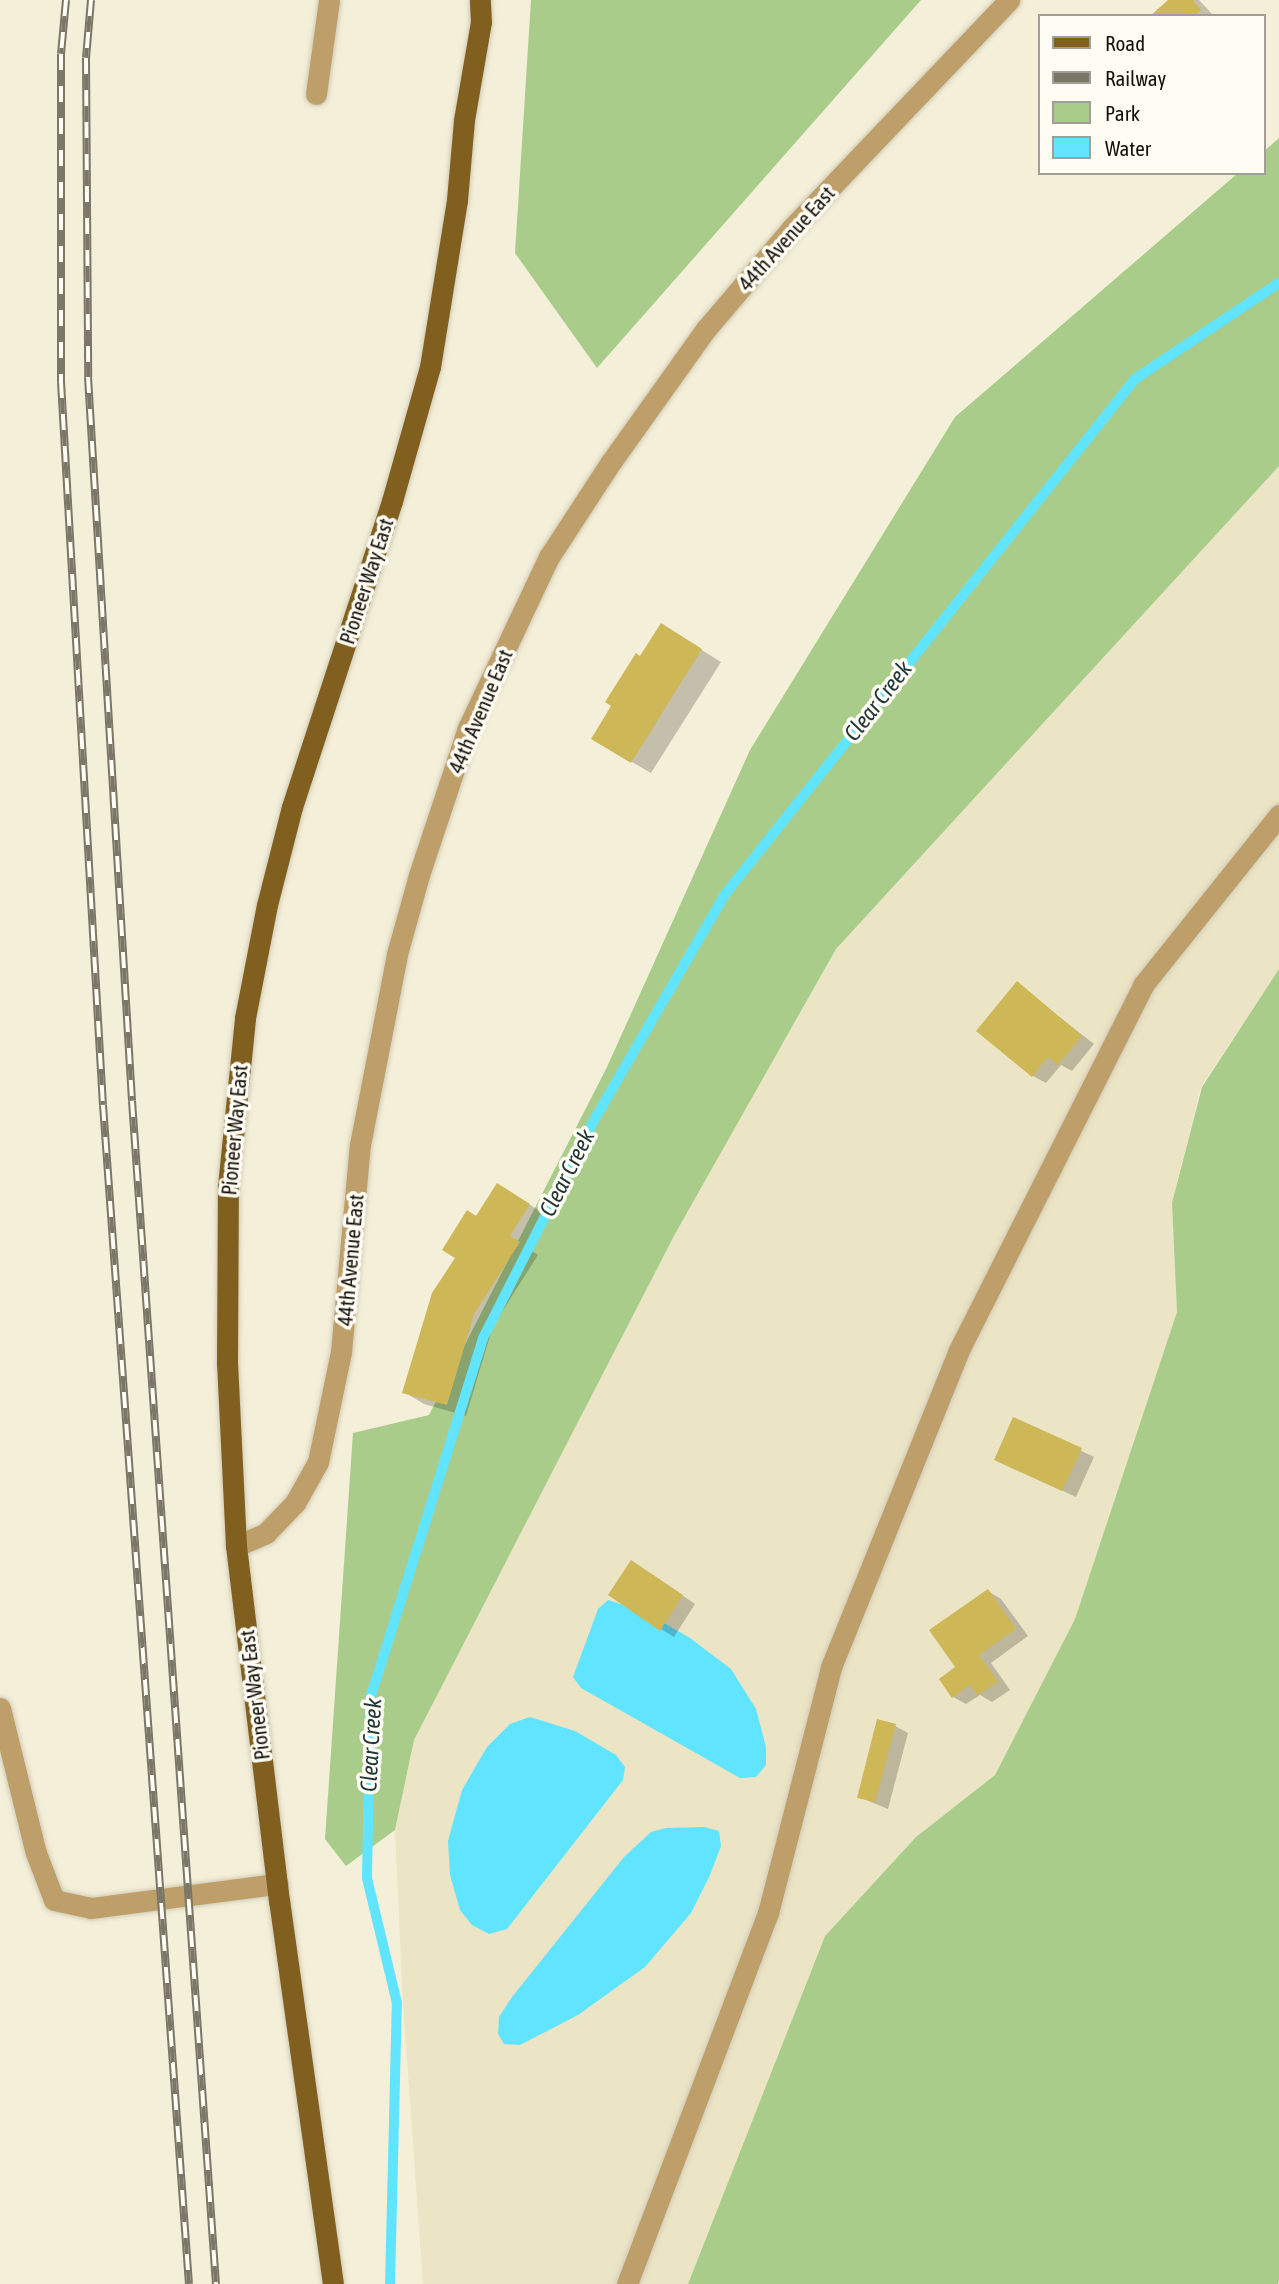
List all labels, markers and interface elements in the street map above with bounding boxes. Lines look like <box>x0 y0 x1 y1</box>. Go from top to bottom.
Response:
legend <box>1038 14 1265 175</box>
text: Road <box>1105 31 1145 55</box>
text: Railway <box>1105 66 1166 90</box>
text: Park <box>1105 101 1140 125</box>
text: Water <box>1105 136 1151 160</box>
street label: 44th Avenue East <box>732 181 840 295</box>
street label: Pioneer Way East <box>334 515 398 647</box>
street label: 44th Avenue East <box>443 645 517 777</box>
water label: Clear Creek <box>838 656 918 746</box>
street label: Pioneer Way East <box>216 1064 252 1196</box>
water label: Clear Creek <box>533 1125 601 1221</box>
street label: 44th Avenue East <box>332 1193 368 1327</box>
street label: Pioneer Way East <box>234 1629 274 1761</box>
water label: Clear Creek <box>355 1697 387 1793</box>

